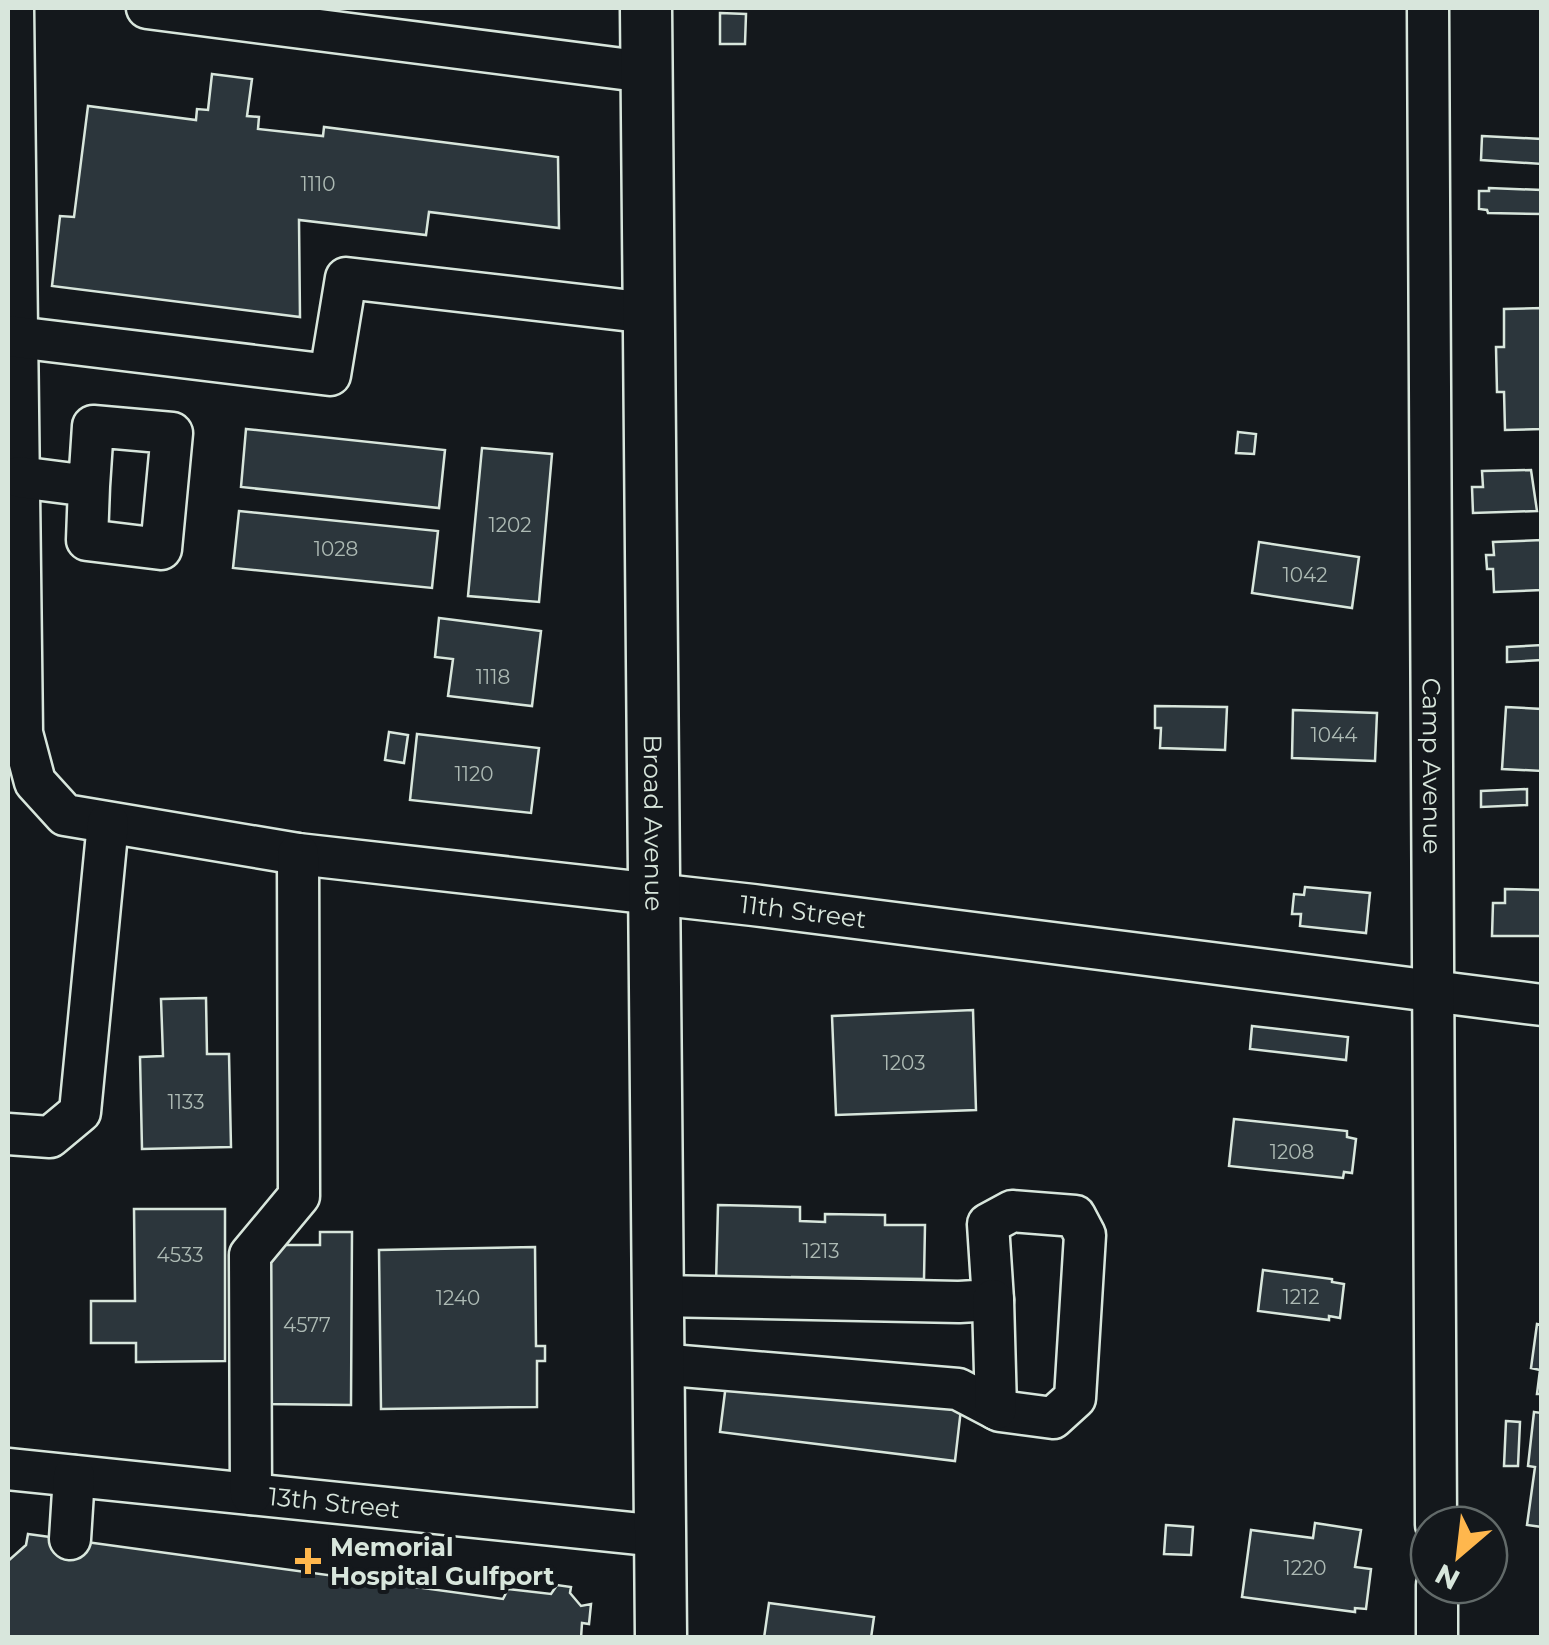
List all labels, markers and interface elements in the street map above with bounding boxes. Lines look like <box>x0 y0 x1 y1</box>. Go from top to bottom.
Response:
house number: 1110 <box>301 172 335 196</box>
house number: 1202 <box>488 513 532 537</box>
house number: 1028 <box>314 537 358 561</box>
house number: 1042 <box>1283 563 1328 587</box>
house number: 1118 <box>476 665 510 689</box>
street label: Camp Avenue <box>1417 678 1447 854</box>
house number: 1044 <box>1311 723 1357 747</box>
street label: Broad Avenue <box>638 734 669 912</box>
house number: 1120 <box>455 762 494 786</box>
street label: 11th Street <box>738 889 868 934</box>
house number: 1203 <box>883 1051 925 1075</box>
house number: 1133 <box>168 1090 204 1114</box>
house number: 1208 <box>1270 1140 1314 1164</box>
house number: 1213 <box>802 1239 840 1263</box>
house number: 4533 <box>157 1243 203 1267</box>
house number: 1212 <box>1282 1285 1320 1309</box>
house number: 1240 <box>436 1286 480 1310</box>
house number: 4577 <box>283 1313 331 1337</box>
street label: 13th Street <box>267 1481 402 1524</box>
north arrow <box>1409 1505 1509 1605</box>
place label: Memorial Hospital Gulfport <box>330 1532 555 1591</box>
marker: Memorial Hospital Gulfport <box>295 1548 321 1574</box>
house number: 1220 <box>1283 1556 1327 1580</box>
text: N <box>1429 1557 1465 1597</box>

